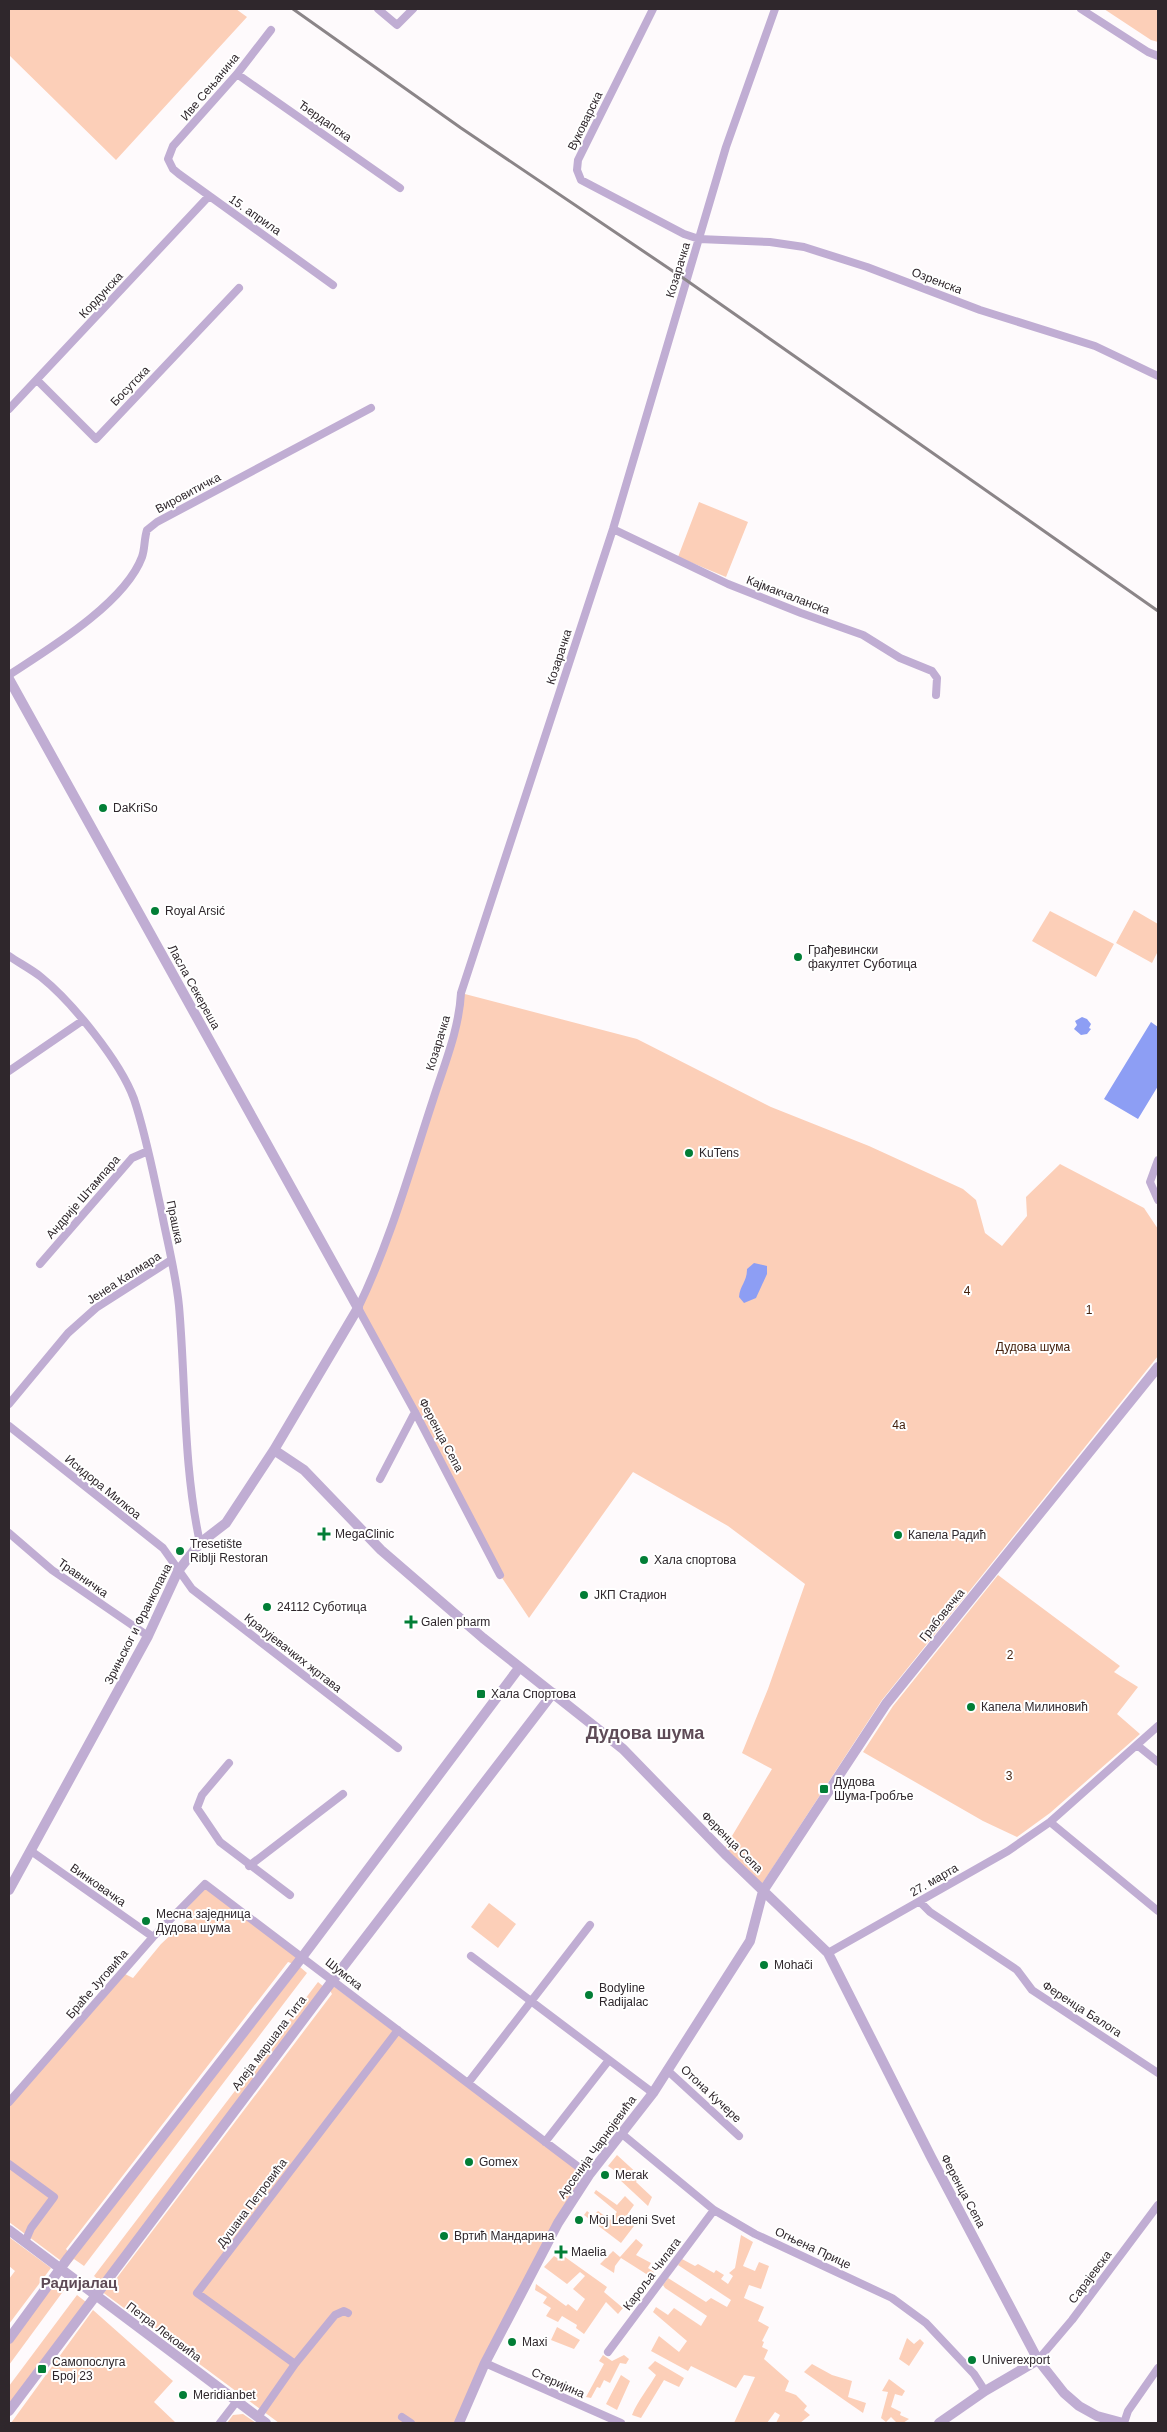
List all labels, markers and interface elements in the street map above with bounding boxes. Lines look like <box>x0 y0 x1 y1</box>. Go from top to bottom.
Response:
street label: Иве Сењанина <box>178 50 242 123</box>
street label: Вуковарска <box>565 89 605 153</box>
street label: Ђердапска <box>296 98 355 145</box>
street label: 15. априла <box>226 192 284 238</box>
street label: Козарачка <box>663 240 693 299</box>
street label: Озренска <box>910 265 965 297</box>
street label: Кордунска <box>76 269 126 321</box>
street label: Босутска <box>108 363 153 409</box>
street label: Вировитичка <box>153 470 223 516</box>
street label: Кајмакчаланска <box>744 573 832 617</box>
street label: Козарачка <box>543 627 575 686</box>
place label: DaKriSo <box>113 801 158 815</box>
marker: DaKriSo <box>97 802 109 814</box>
place label: Royal Arsić <box>165 904 225 918</box>
marker: Royal Arsić <box>149 905 161 917</box>
street label: Ласла Секереша <box>165 942 223 1032</box>
place label: Грађевински факултет Суботица <box>808 943 917 971</box>
marker: Грађевински факултет Суботица <box>792 951 804 963</box>
street label: Козарачка <box>423 1013 453 1072</box>
place label: KuTens <box>699 1146 739 1160</box>
marker: KuTens <box>683 1147 695 1159</box>
street label: Андрије Штампара <box>43 1152 123 1241</box>
street label: Прашка <box>164 1199 186 1245</box>
street label: Јенеа Калмара <box>85 1249 164 1307</box>
park label: 4 <box>964 1284 971 1298</box>
park label: 1 <box>1086 1303 1093 1317</box>
park label: Дудова шума <box>996 1340 1070 1354</box>
street label: Ференца Сепа <box>416 1396 466 1474</box>
park label: 4a <box>892 1418 906 1432</box>
street label: Исидора Милкоа <box>62 1452 144 1522</box>
marker: MegaClinic <box>317 1527 331 1541</box>
place label: MegaClinic <box>335 1527 394 1541</box>
place label: Капела Радић <box>908 1528 986 1542</box>
marker: Капела Радић <box>892 1529 904 1541</box>
place label: Tresetište Riblji Restoran <box>190 1537 268 1565</box>
marker: Tresetište Riblji Restoran <box>174 1545 186 1557</box>
place label: Хала спортова <box>654 1553 737 1567</box>
marker: Хала спортова <box>638 1554 650 1566</box>
street label: Травничка <box>55 1556 111 1601</box>
street label: Зрињског и Франкопана <box>101 1561 175 1687</box>
street label: Грабовачка <box>916 1586 968 1644</box>
place label: ЈКП Стадион <box>594 1588 667 1602</box>
marker: ЈКП Стадион <box>578 1589 590 1601</box>
place label: 24112 Суботица <box>277 1600 367 1614</box>
marker: 24112 Суботица <box>261 1601 273 1613</box>
street label: Крагујевачких жртава <box>242 1611 345 1696</box>
place label: Galen pharm <box>421 1615 490 1629</box>
marker: Galen pharm <box>405 1616 417 1628</box>
park label: 2 <box>1007 1648 1014 1662</box>
place label: Хала Спортова <box>491 1687 576 1701</box>
marker: Хала Спортова <box>475 1688 487 1700</box>
place label: Капела Милиновић <box>981 1700 1088 1714</box>
marker: Капела Милиновић <box>965 1701 977 1713</box>
district label: Дудова шума <box>586 1723 705 1743</box>
park label: 3 <box>1006 1769 1013 1783</box>
place label: Дудова Шума-Гробље <box>834 1775 914 1803</box>
marker: Дудова Шума-Гробље <box>818 1783 830 1795</box>
street label: Ференца Сепа <box>698 1808 766 1876</box>
street label: 27. марта <box>907 1860 961 1899</box>
street label: Винковачка <box>68 1861 129 1909</box>
place label: Месна заједница Дудова шума <box>156 1907 251 1935</box>
marker: Месна заједница Дудова шума <box>140 1915 152 1927</box>
street label: Браће Југовића <box>63 1946 131 2021</box>
street label: Шумска <box>323 1955 366 1993</box>
place label: Mohači <box>774 1958 813 1972</box>
marker: Mohači <box>758 1959 770 1971</box>
street label: Ференца Балога <box>1040 1978 1125 2040</box>
place label: Bodyline Radijalac <box>599 1981 648 2009</box>
marker: Bodyline Radijalac <box>583 1989 595 2001</box>
street label: Алеја маршала Тита <box>229 1993 309 2093</box>
street label: Отона Кучере <box>678 2063 744 2126</box>
street label: Арсенија Чарнојевића <box>555 2093 639 2201</box>
street label: Ференца Сепа <box>938 2152 988 2230</box>
place label: Gomex <box>479 2155 518 2169</box>
street label: Душана Петровића <box>214 2156 290 2250</box>
marker: Gomex <box>463 2156 475 2168</box>
place label: Merak <box>615 2168 649 2182</box>
marker: Merak <box>599 2169 611 2181</box>
place label: Moj Ledeni Svet <box>589 2213 676 2227</box>
marker: Moj Ledeni Svet <box>573 2214 585 2226</box>
street label: Огњена Прице <box>773 2224 853 2272</box>
place label: Вртић Мандарина <box>454 2229 555 2243</box>
marker: Вртић Мандарина <box>438 2230 450 2242</box>
street label: Кароља Чилага <box>620 2235 684 2313</box>
place label: Maelia <box>571 2245 607 2259</box>
marker: Maelia <box>555 2246 567 2258</box>
street label: Сарајевска <box>1066 2248 1115 2306</box>
district label: Радијалац <box>41 2274 118 2291</box>
street label: Петра Лековића <box>124 2299 204 2365</box>
place label: Maxi <box>522 2335 547 2349</box>
marker: Maxi <box>506 2336 518 2348</box>
place label: Univerexport <box>982 2353 1051 2367</box>
marker: Univerexport <box>966 2354 978 2366</box>
place label: Самопослуга Број 23 <box>52 2355 126 2383</box>
marker: Самопослуга Број 23 <box>36 2363 48 2375</box>
street label: Стеријина <box>529 2365 587 2401</box>
place label: Meridianbet <box>193 2388 256 2402</box>
marker: Meridianbet <box>177 2389 189 2401</box>

